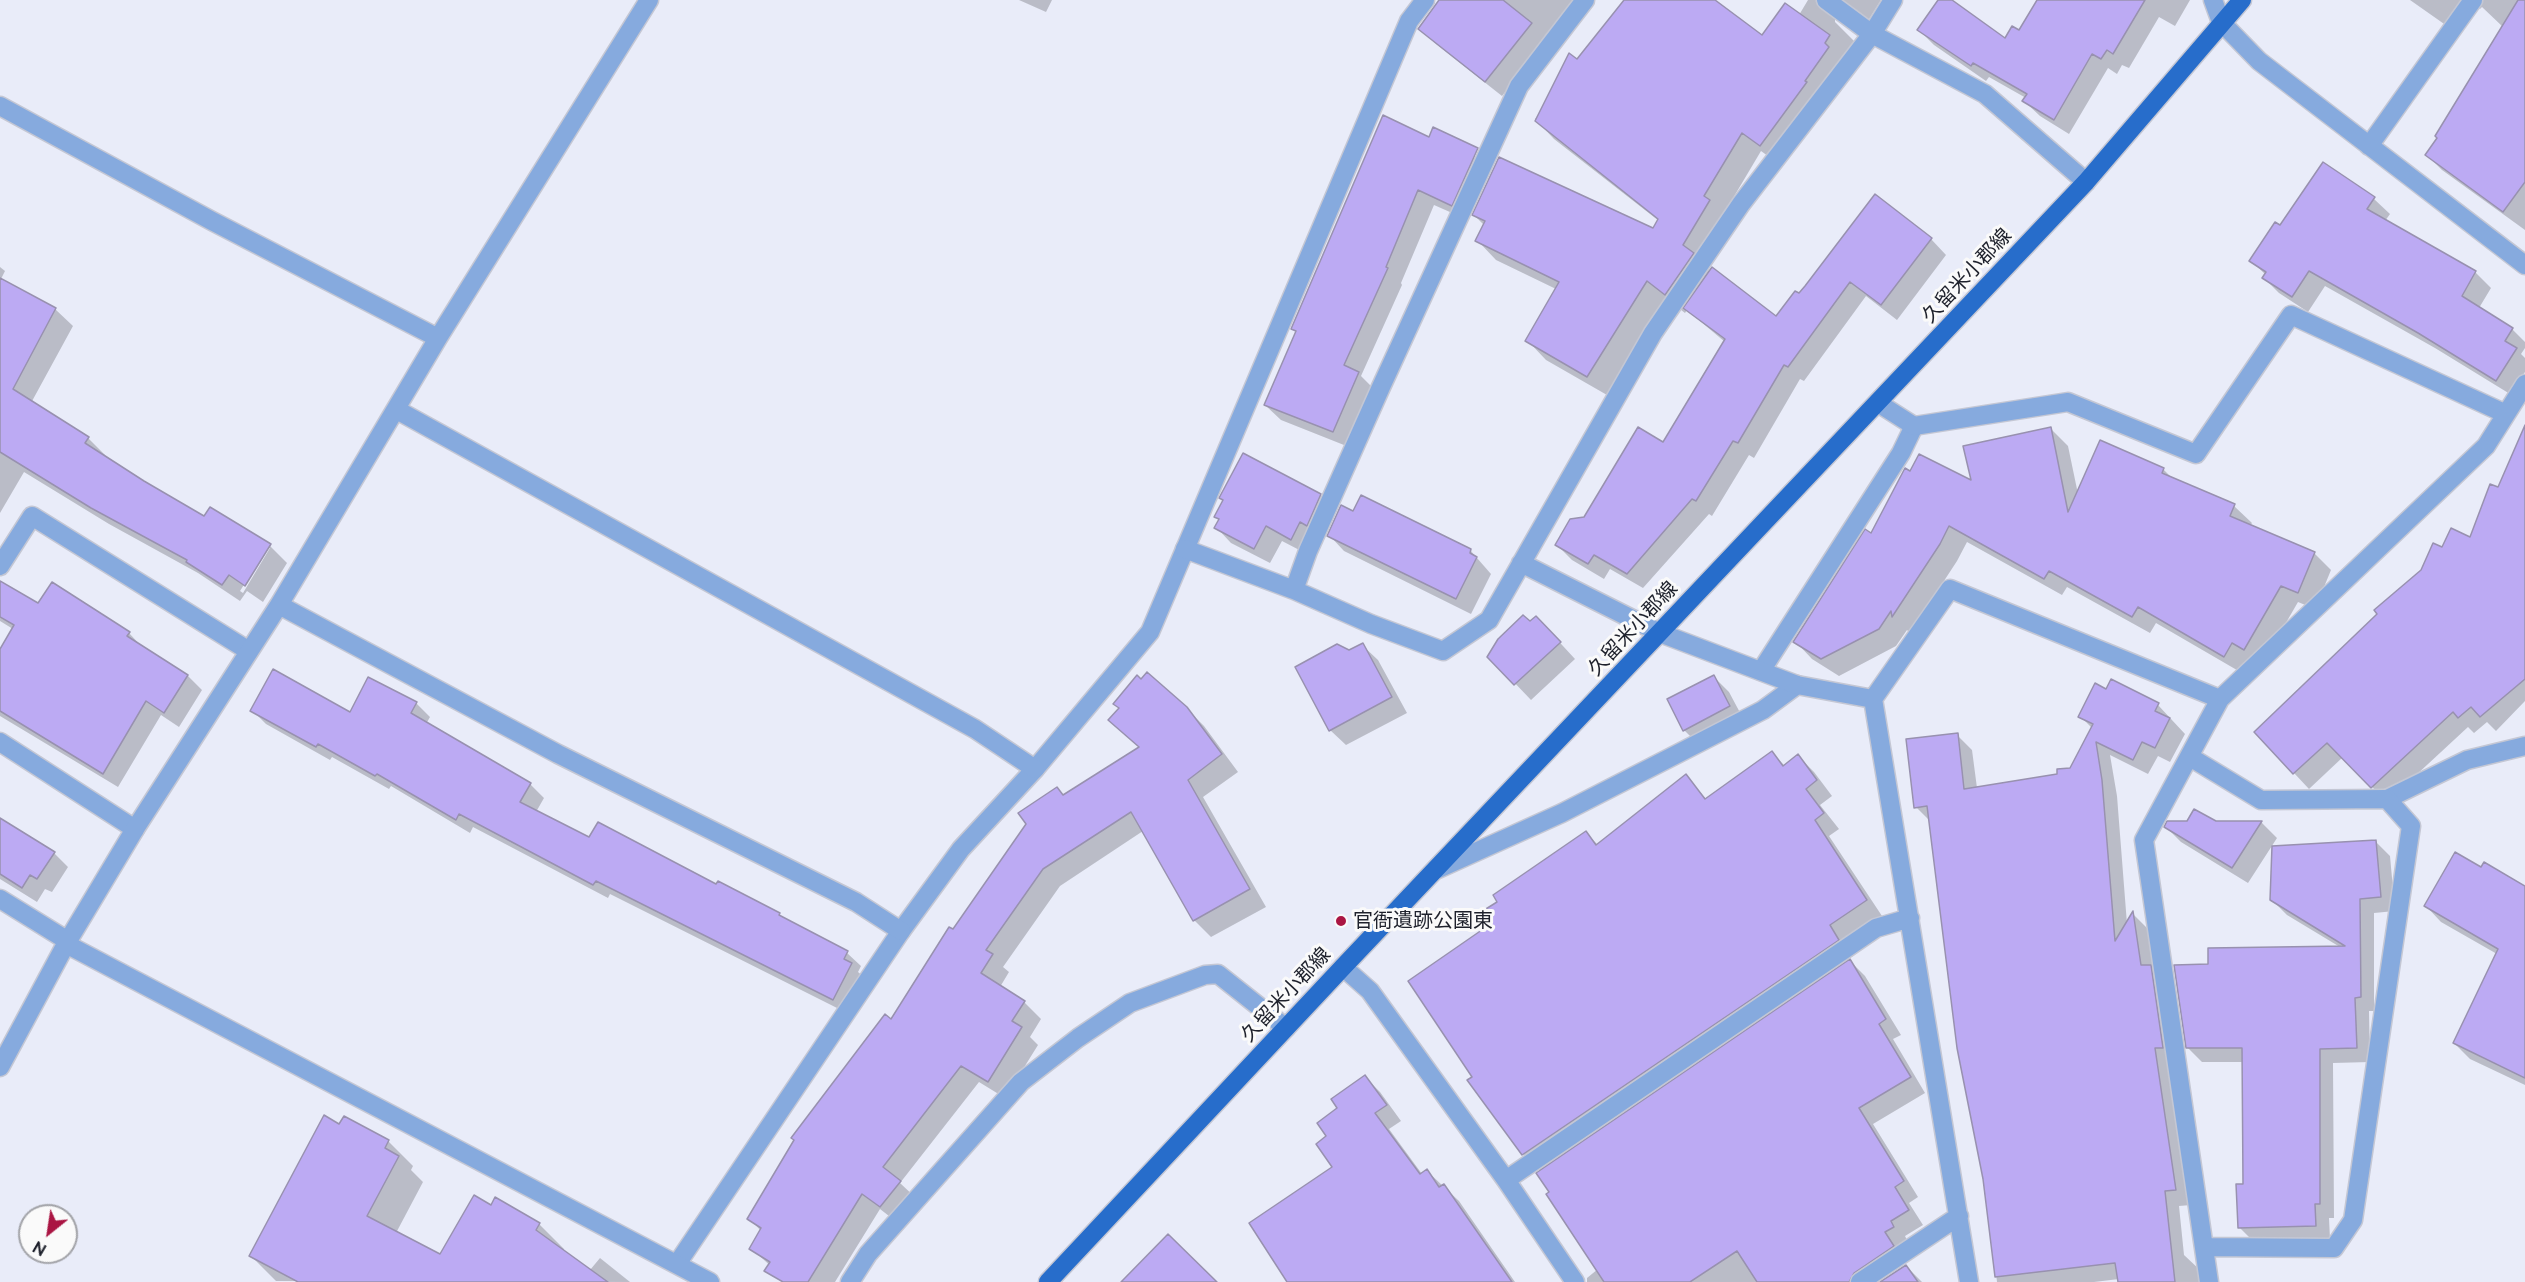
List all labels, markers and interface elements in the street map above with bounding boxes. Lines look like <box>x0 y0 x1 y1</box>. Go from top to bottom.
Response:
street label: 久留米小郡線 <box>1917 224 2017 328</box>
street label: 久留米小郡線 <box>1583 577 1683 681</box>
place label: 官衙遺跡公園東 <box>1353 909 1493 933</box>
marker: 官衙遺跡公園東 <box>1334 914 1348 928</box>
street label: 久留米小郡線 <box>1236 943 1336 1047</box>
north arrow <box>18 1204 78 1264</box>
text: N <box>30 1237 50 1260</box>

